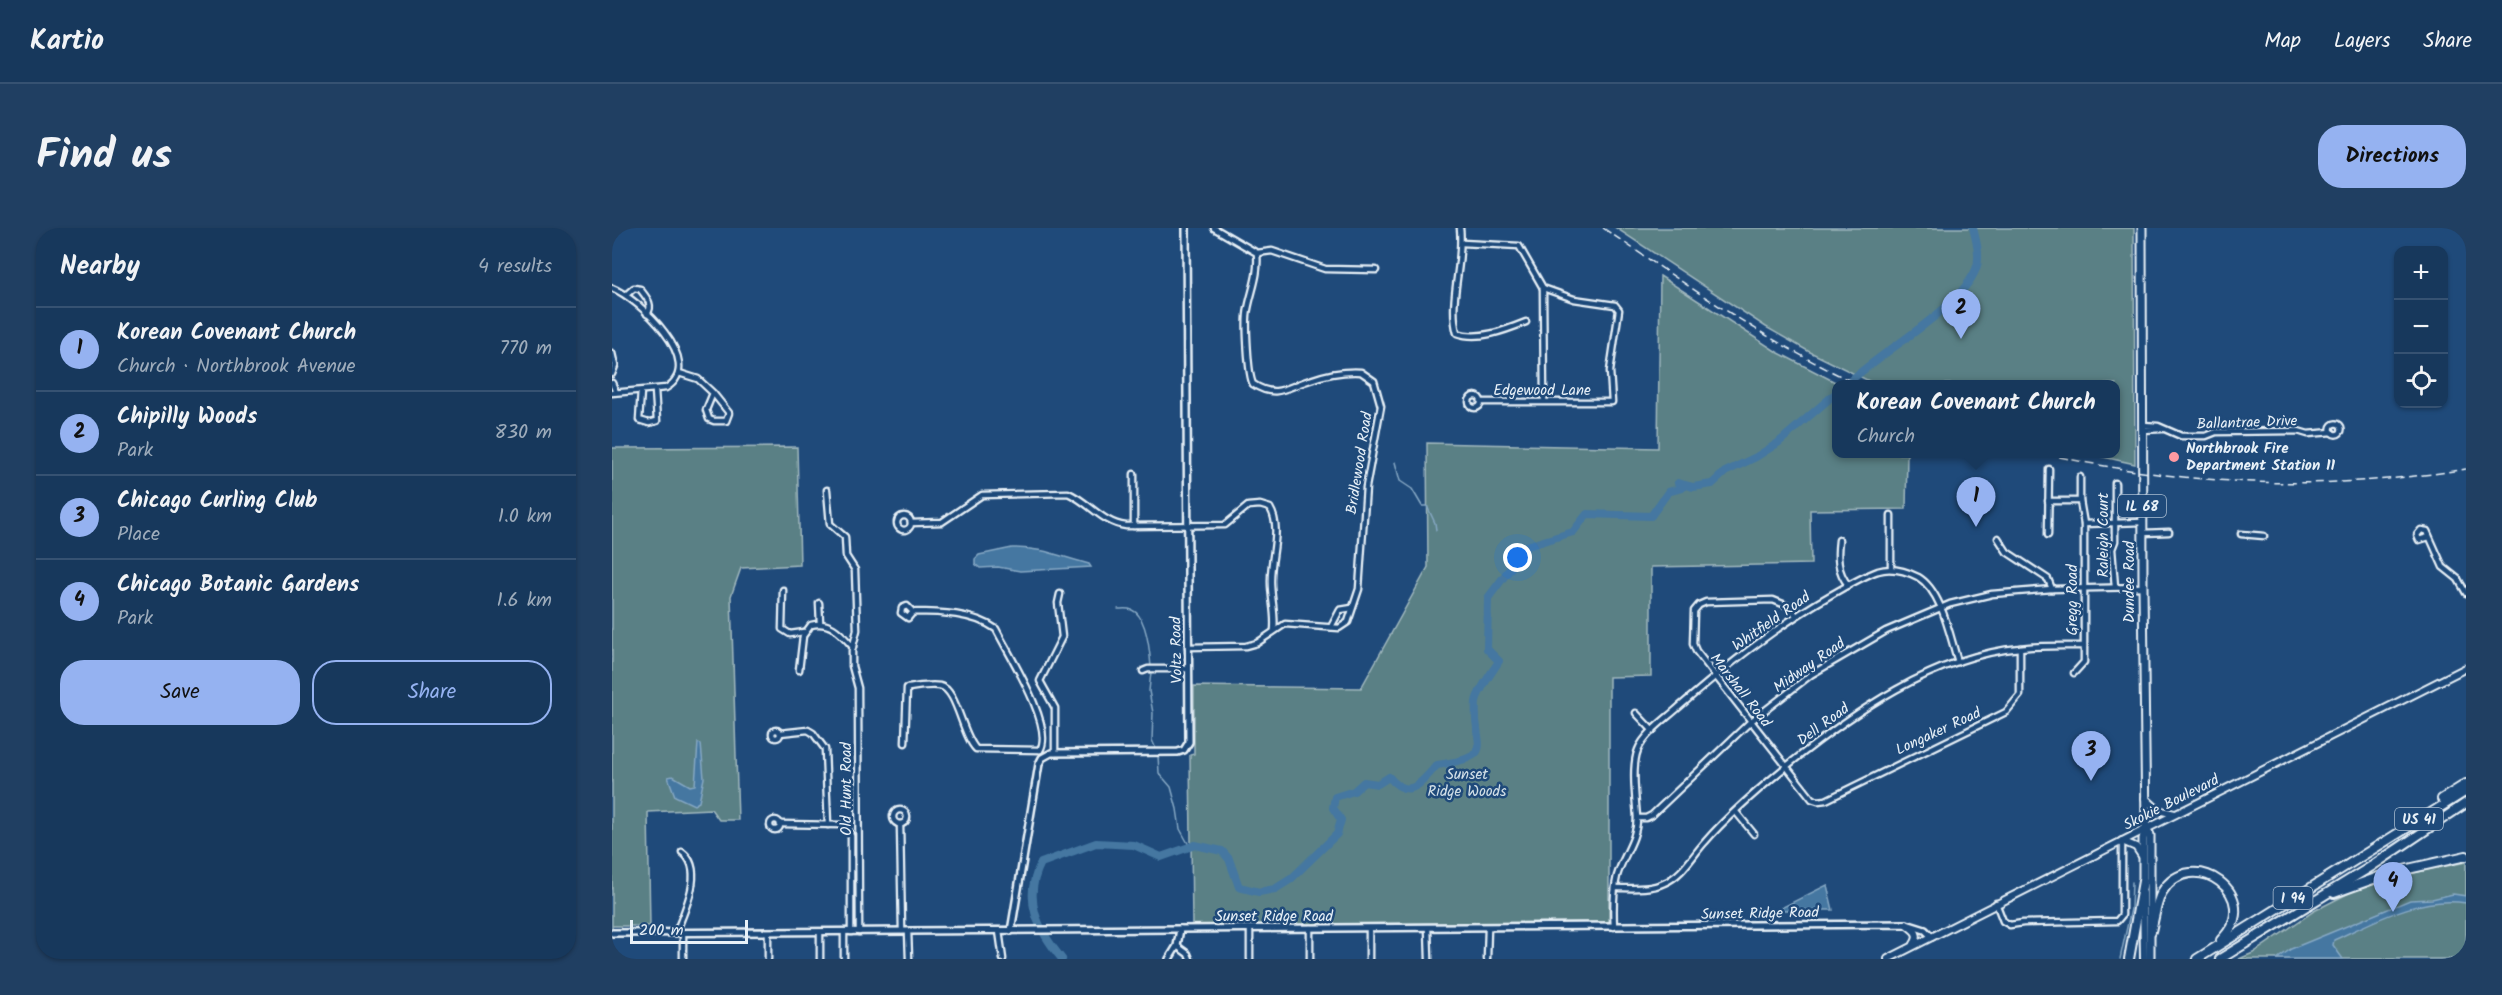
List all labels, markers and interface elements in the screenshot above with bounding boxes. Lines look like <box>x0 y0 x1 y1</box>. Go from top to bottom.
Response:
text: Kartio <box>30 19 104 64</box>
text: Map <box>2264 25 2301 58</box>
text: Layers <box>2334 25 2390 58</box>
text: Share <box>2423 25 2472 58</box>
text: Find us <box>36 123 172 190</box>
button: Directions <box>2318 125 2466 188</box>
text: Nearby <box>60 246 140 288</box>
map controls <box>2394 246 2448 408</box>
button: + <box>2394 246 2448 300</box>
text: 4 results <box>478 251 552 283</box>
pin: 2 <box>1942 290 1980 339</box>
button: − <box>2394 300 2448 354</box>
text: Korean Covenant Church <box>117 316 356 351</box>
text: 1 <box>76 333 83 365</box>
text: 770 m <box>500 333 552 365</box>
text: Church · Northbrook Avenue <box>117 351 356 383</box>
button: locate <box>2394 354 2448 408</box>
street label: Edgewood Lane <box>1493 379 1591 403</box>
popup <box>1832 380 2120 458</box>
text: Korean Covenant Church <box>1856 386 2096 421</box>
text: Chipilly Woods <box>117 400 257 435</box>
street label: Ballantrae Drive <box>2196 409 2298 437</box>
street label: Bridlewood Road <box>1340 410 1380 516</box>
text: 2 <box>74 417 85 449</box>
text: 830 m <box>495 417 552 449</box>
text: Church <box>1856 421 1915 453</box>
text: Park <box>117 435 153 467</box>
place label: Northbrook Fire Department Station 11 <box>2186 437 2335 478</box>
marker: Northbrook Fire Department Station 11 <box>2167 450 2181 464</box>
pin: 1 <box>1956 478 1996 527</box>
text: Chicago Curling Club <box>117 484 317 519</box>
street label: Raleigh Court <box>2092 492 2116 577</box>
road number: IL 68 <box>2118 495 2166 517</box>
text: 3 <box>74 501 85 533</box>
text: 1.0 km <box>498 501 552 533</box>
text: Place <box>117 519 160 551</box>
street label: Dundee Road <box>2118 541 2142 623</box>
your location <box>1503 543 1532 572</box>
street label: Gregg Road <box>2061 564 2085 636</box>
text: Chicago Botanic Gardens <box>117 568 359 603</box>
text: 4 <box>74 585 85 617</box>
text: 1.6 km <box>497 585 552 617</box>
street label: Whitfield Road <box>1727 586 1816 658</box>
text: Park <box>117 603 153 635</box>
street label: Voltz Road <box>1164 616 1190 684</box>
street label: Midway Road <box>1769 632 1851 699</box>
street label: Marshall Road <box>1703 648 1777 733</box>
button: Save <box>60 660 300 725</box>
button: Share <box>312 660 552 725</box>
street label: Dell Road <box>1792 697 1855 752</box>
street label: Longaker Road <box>1892 701 1986 762</box>
pin: 3 <box>2072 732 2110 781</box>
street label: Old Hunt Road <box>835 742 859 836</box>
park label: Sunset Ridge Woods <box>1428 763 1507 804</box>
street label: Skokie Boulevard <box>2119 768 2224 837</box>
road number: US 41 <box>2395 808 2443 830</box>
pin: 4 <box>2374 862 2412 912</box>
road number: I 94 <box>2274 887 2312 909</box>
street label: Sunset Ridge Road <box>1701 901 1820 927</box>
street label: Sunset Ridge Road <box>1215 905 1333 929</box>
scale bar <box>630 917 748 944</box>
text: 200 m <box>639 918 683 943</box>

